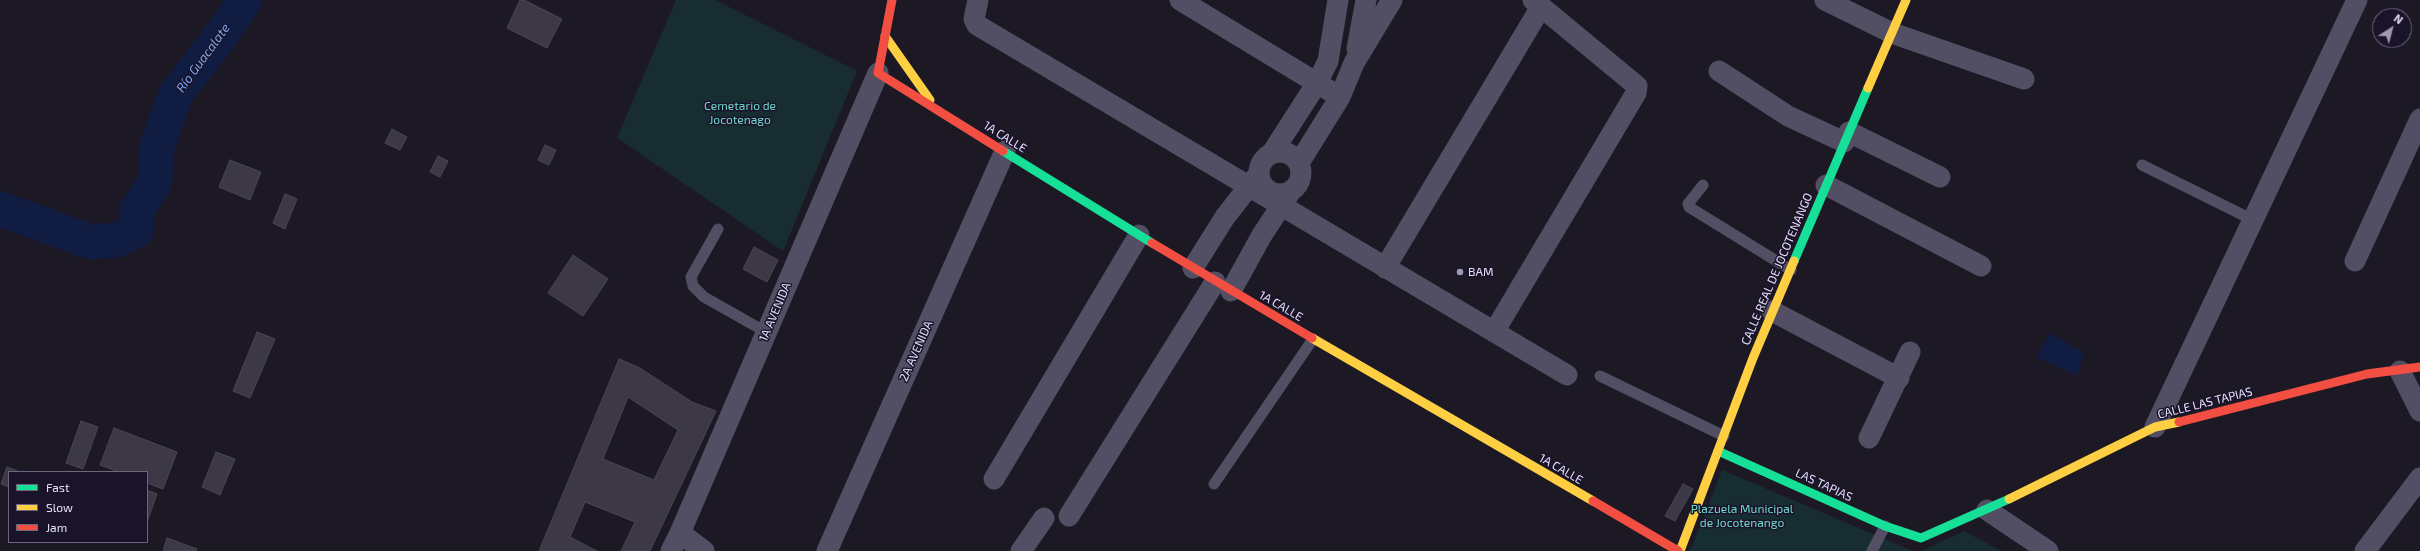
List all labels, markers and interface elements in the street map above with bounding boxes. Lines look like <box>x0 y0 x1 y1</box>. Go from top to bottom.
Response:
north arrow <box>2372 8 2412 48</box>
text: N <box>2392 11 2406 26</box>
water label: Río Guacalate <box>173 21 233 95</box>
park label: Cemetario de Jocotenago <box>704 99 776 127</box>
street label: 1A CALLE <box>981 118 1029 156</box>
street label: CALLE REAL DE JOCOTENANGO <box>1738 191 1816 347</box>
place label: BAM <box>1468 265 1493 279</box>
marker: BAM <box>1455 267 1465 277</box>
street label: 1A AVENIDA <box>756 280 794 344</box>
street label: 1A CALLE <box>1256 288 1306 324</box>
street label: 2A AVENIDA <box>896 318 936 384</box>
street label: CALLE LAS TAPIAS <box>2156 384 2254 422</box>
street label: 1A CALLE <box>1536 451 1586 487</box>
street label: LAS TAPIAS <box>1793 466 1855 504</box>
legend <box>8 471 148 543</box>
text: Fast <box>46 480 69 494</box>
text: Slow <box>46 500 73 514</box>
park label: Plazuela Municipal de Jocotenango <box>1691 502 1793 530</box>
text: Jam <box>46 520 67 534</box>

